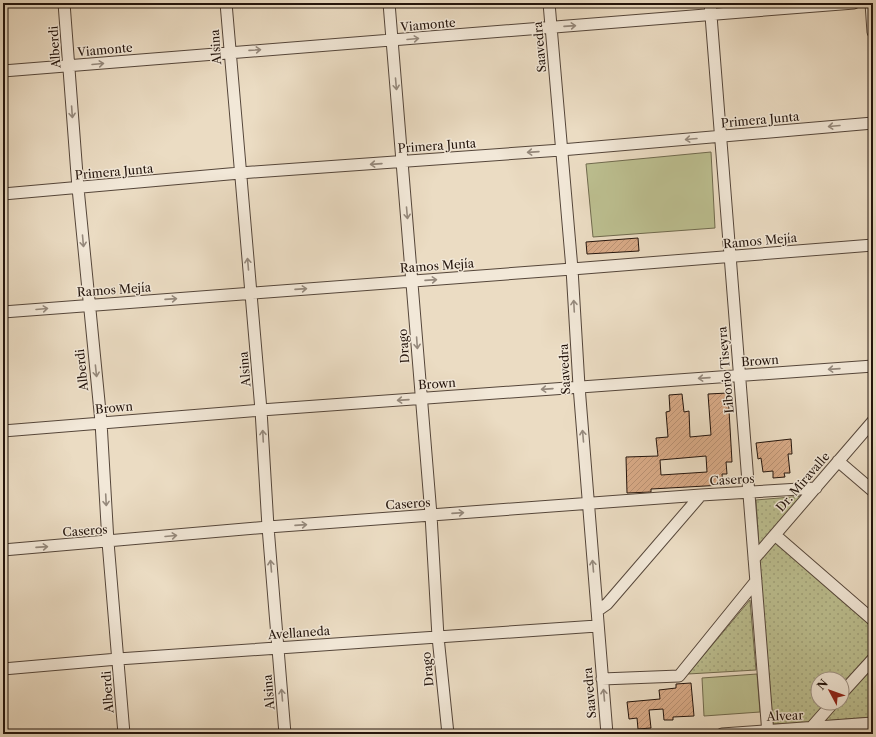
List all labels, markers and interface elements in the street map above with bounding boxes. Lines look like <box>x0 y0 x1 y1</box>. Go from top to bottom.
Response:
street label: Viamonte <box>399 15 457 34</box>
street label: Saavedra <box>530 20 549 73</box>
one-way arrow <box>563 22 576 30</box>
street label: Alberdi <box>46 25 64 70</box>
street label: Alsina <box>207 28 224 66</box>
one-way arrow <box>406 35 419 43</box>
street label: Viamonte <box>76 40 134 59</box>
one-way arrow <box>248 47 261 54</box>
one-way arrow <box>91 60 104 67</box>
one-way arrow <box>393 77 400 90</box>
one-way arrow <box>69 105 76 118</box>
street label: Primera Junta <box>720 109 800 130</box>
one-way arrow <box>828 123 841 130</box>
street label: Primera Junta <box>397 135 477 156</box>
one-way arrow <box>685 135 698 142</box>
one-way arrow <box>527 149 540 156</box>
one-way arrow <box>370 160 383 167</box>
street label: Primera Junta <box>74 161 154 182</box>
one-way arrow <box>403 206 411 219</box>
street label: Ramos Mejía <box>722 230 798 251</box>
one-way arrow <box>79 234 86 247</box>
street label: Ramos Mejía <box>400 255 475 276</box>
one-way arrow <box>245 258 252 271</box>
one-way arrow <box>424 276 437 283</box>
street label: Ramos Mejía <box>77 279 152 300</box>
one-way arrow <box>294 286 307 293</box>
one-way arrow <box>165 295 178 303</box>
one-way arrow <box>571 300 578 313</box>
one-way arrow <box>35 306 48 313</box>
street label: Liborio Tiseyra <box>714 325 737 414</box>
street label: Drago <box>395 328 412 364</box>
one-way arrow <box>414 336 421 349</box>
street label: Saavedra <box>556 343 573 395</box>
street label: Alberdi <box>72 348 91 393</box>
street label: Alsina <box>235 350 254 388</box>
street label: Brown <box>741 352 780 369</box>
one-way arrow <box>92 364 99 377</box>
one-way arrow <box>828 365 841 372</box>
street label: Brown <box>418 375 457 392</box>
one-way arrow <box>698 375 711 382</box>
one-way arrow <box>541 385 554 392</box>
one-way arrow <box>397 396 410 403</box>
street label: Brown <box>95 398 134 417</box>
one-way arrow <box>259 430 266 443</box>
one-way arrow <box>579 430 586 443</box>
street label: Dr. Miravalle <box>773 449 833 515</box>
street label: Caseros <box>709 471 755 488</box>
one-way arrow <box>102 493 109 506</box>
street label: Caseros <box>385 494 431 513</box>
one-way arrow <box>452 510 465 517</box>
street label: Caseros <box>62 521 108 540</box>
one-way arrow <box>294 521 307 528</box>
one-way arrow <box>164 533 177 540</box>
one-way arrow <box>35 544 48 551</box>
one-way arrow <box>268 560 275 573</box>
one-way arrow <box>590 560 597 573</box>
street label: Avellaneda <box>266 623 331 642</box>
street label: Drago <box>419 651 436 687</box>
street label: Saavedra <box>580 666 599 719</box>
street label: Alberdi <box>99 670 117 715</box>
north arrow <box>810 671 850 711</box>
street label: Alsina <box>259 673 278 711</box>
text: N <box>814 676 831 693</box>
one-way arrow <box>279 689 286 702</box>
one-way arrow <box>600 689 607 702</box>
street label: Alvear <box>765 707 804 724</box>

